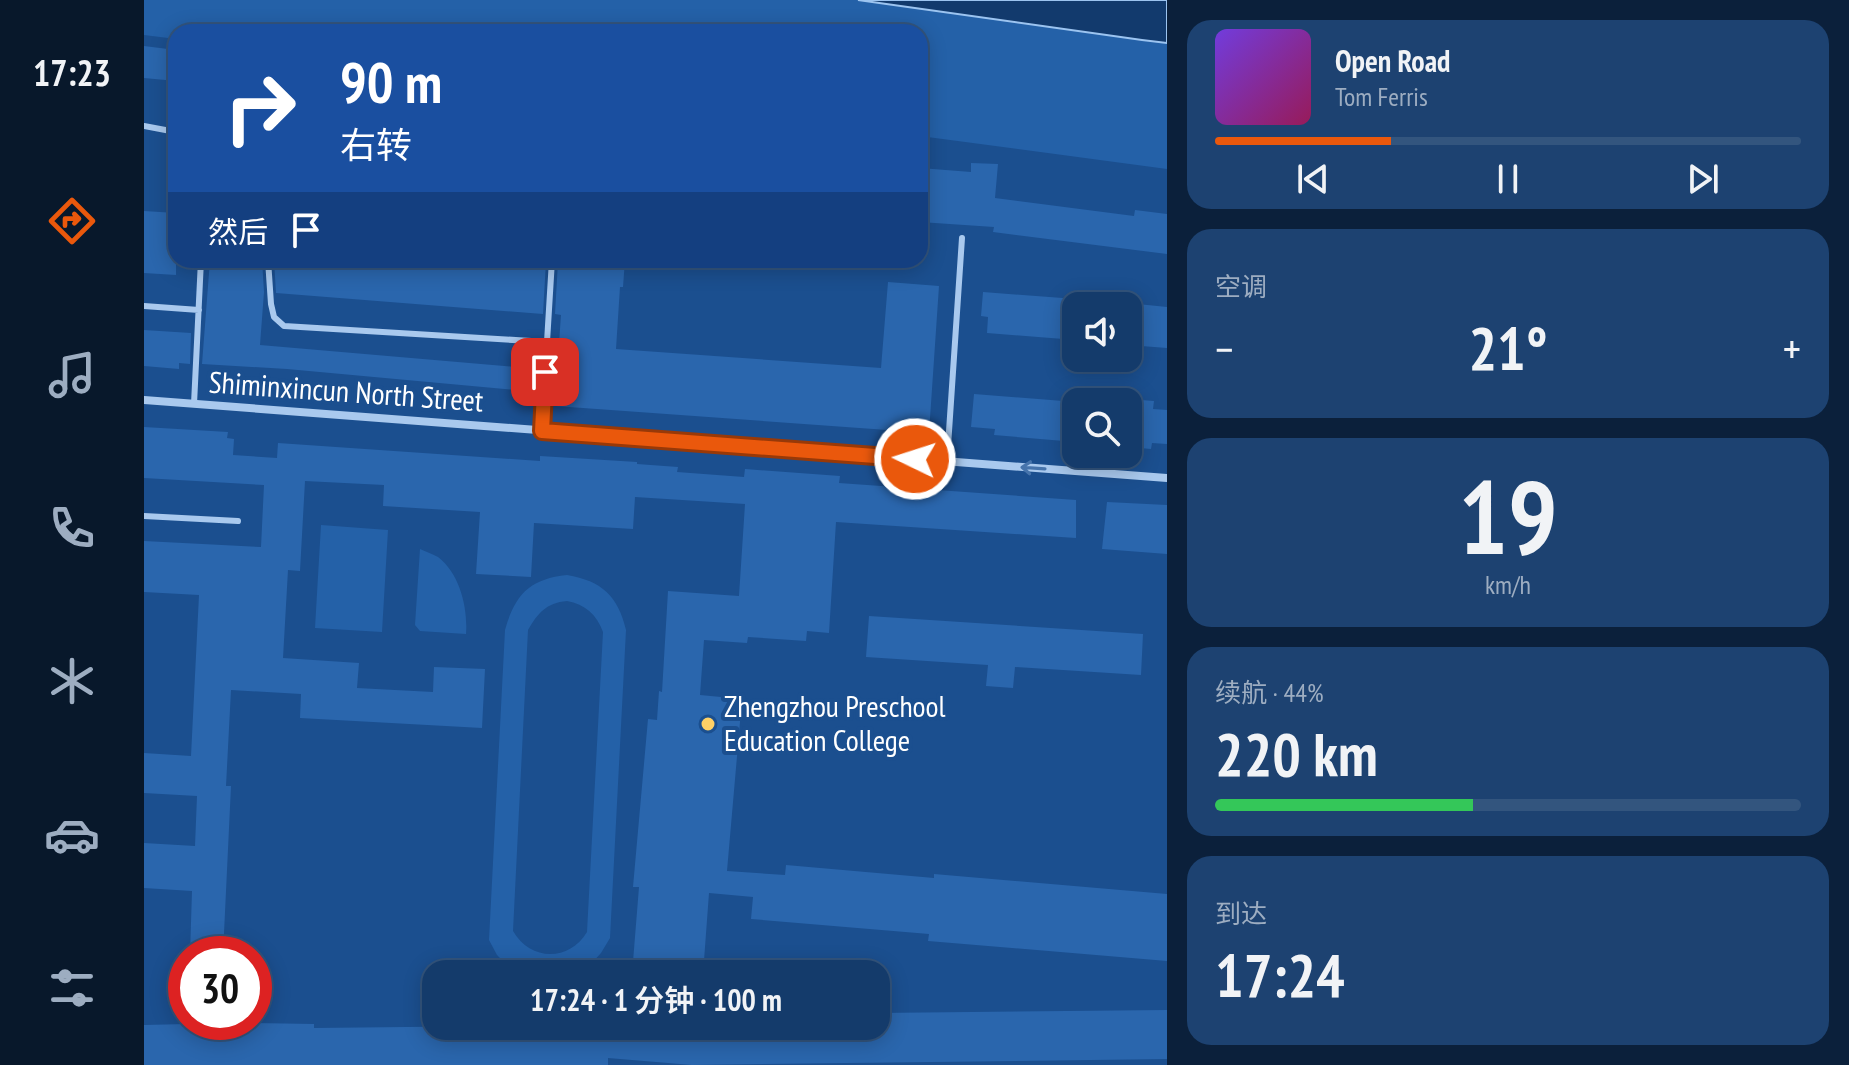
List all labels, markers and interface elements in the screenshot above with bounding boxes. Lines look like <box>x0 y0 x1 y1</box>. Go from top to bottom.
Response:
text: Open Road <box>1335 41 1450 80</box>
text: 90 m <box>340 46 442 118</box>
text: 17:23 <box>33 49 111 96</box>
icon: right <box>208 56 312 160</box>
text: Tom Ferris <box>1335 80 1428 113</box>
text: 右转 <box>340 121 412 168</box>
icon: previous <box>1291 157 1335 201</box>
icon: pause <box>1486 157 1530 201</box>
icon: next <box>1681 157 1725 201</box>
icon: directions <box>44 193 100 249</box>
icon: arrive <box>284 208 328 252</box>
text: 然后 <box>208 212 268 251</box>
text: 空调 <box>1215 270 1267 303</box>
map controls <box>1062 292 1142 468</box>
button: sound <box>1062 292 1142 372</box>
text: 21° <box>1468 309 1548 387</box>
text: − <box>1215 320 1233 377</box>
text: + <box>1783 320 1801 377</box>
pin <box>511 338 579 406</box>
icon: music <box>44 347 100 403</box>
icon: arrive <box>523 350 567 394</box>
street label: Shiminxincun North Street <box>208 361 485 420</box>
button: search <box>1062 388 1142 468</box>
position arrow <box>873 417 957 501</box>
text: 19 <box>1458 448 1558 583</box>
one-way arrow <box>1020 460 1047 475</box>
icon: phone <box>44 500 100 556</box>
text: km/h <box>1485 568 1531 601</box>
icon: climate <box>44 653 100 709</box>
text: 续航 · 44% <box>1215 676 1324 709</box>
place label: Zhengzhou Preschool Education College <box>724 686 946 759</box>
marker: Zhengzhou Preschool Education College <box>699 715 717 733</box>
text: 220 km <box>1215 715 1378 793</box>
icon: car <box>44 807 100 863</box>
text: 到达 <box>1215 897 1267 930</box>
speed limit sign: 30 <box>168 936 272 1040</box>
text: 17:24 <box>1215 936 1345 1014</box>
icon: filters <box>44 960 100 1016</box>
text: 17:24 · 1 分钟 · 100 m <box>530 980 782 1019</box>

